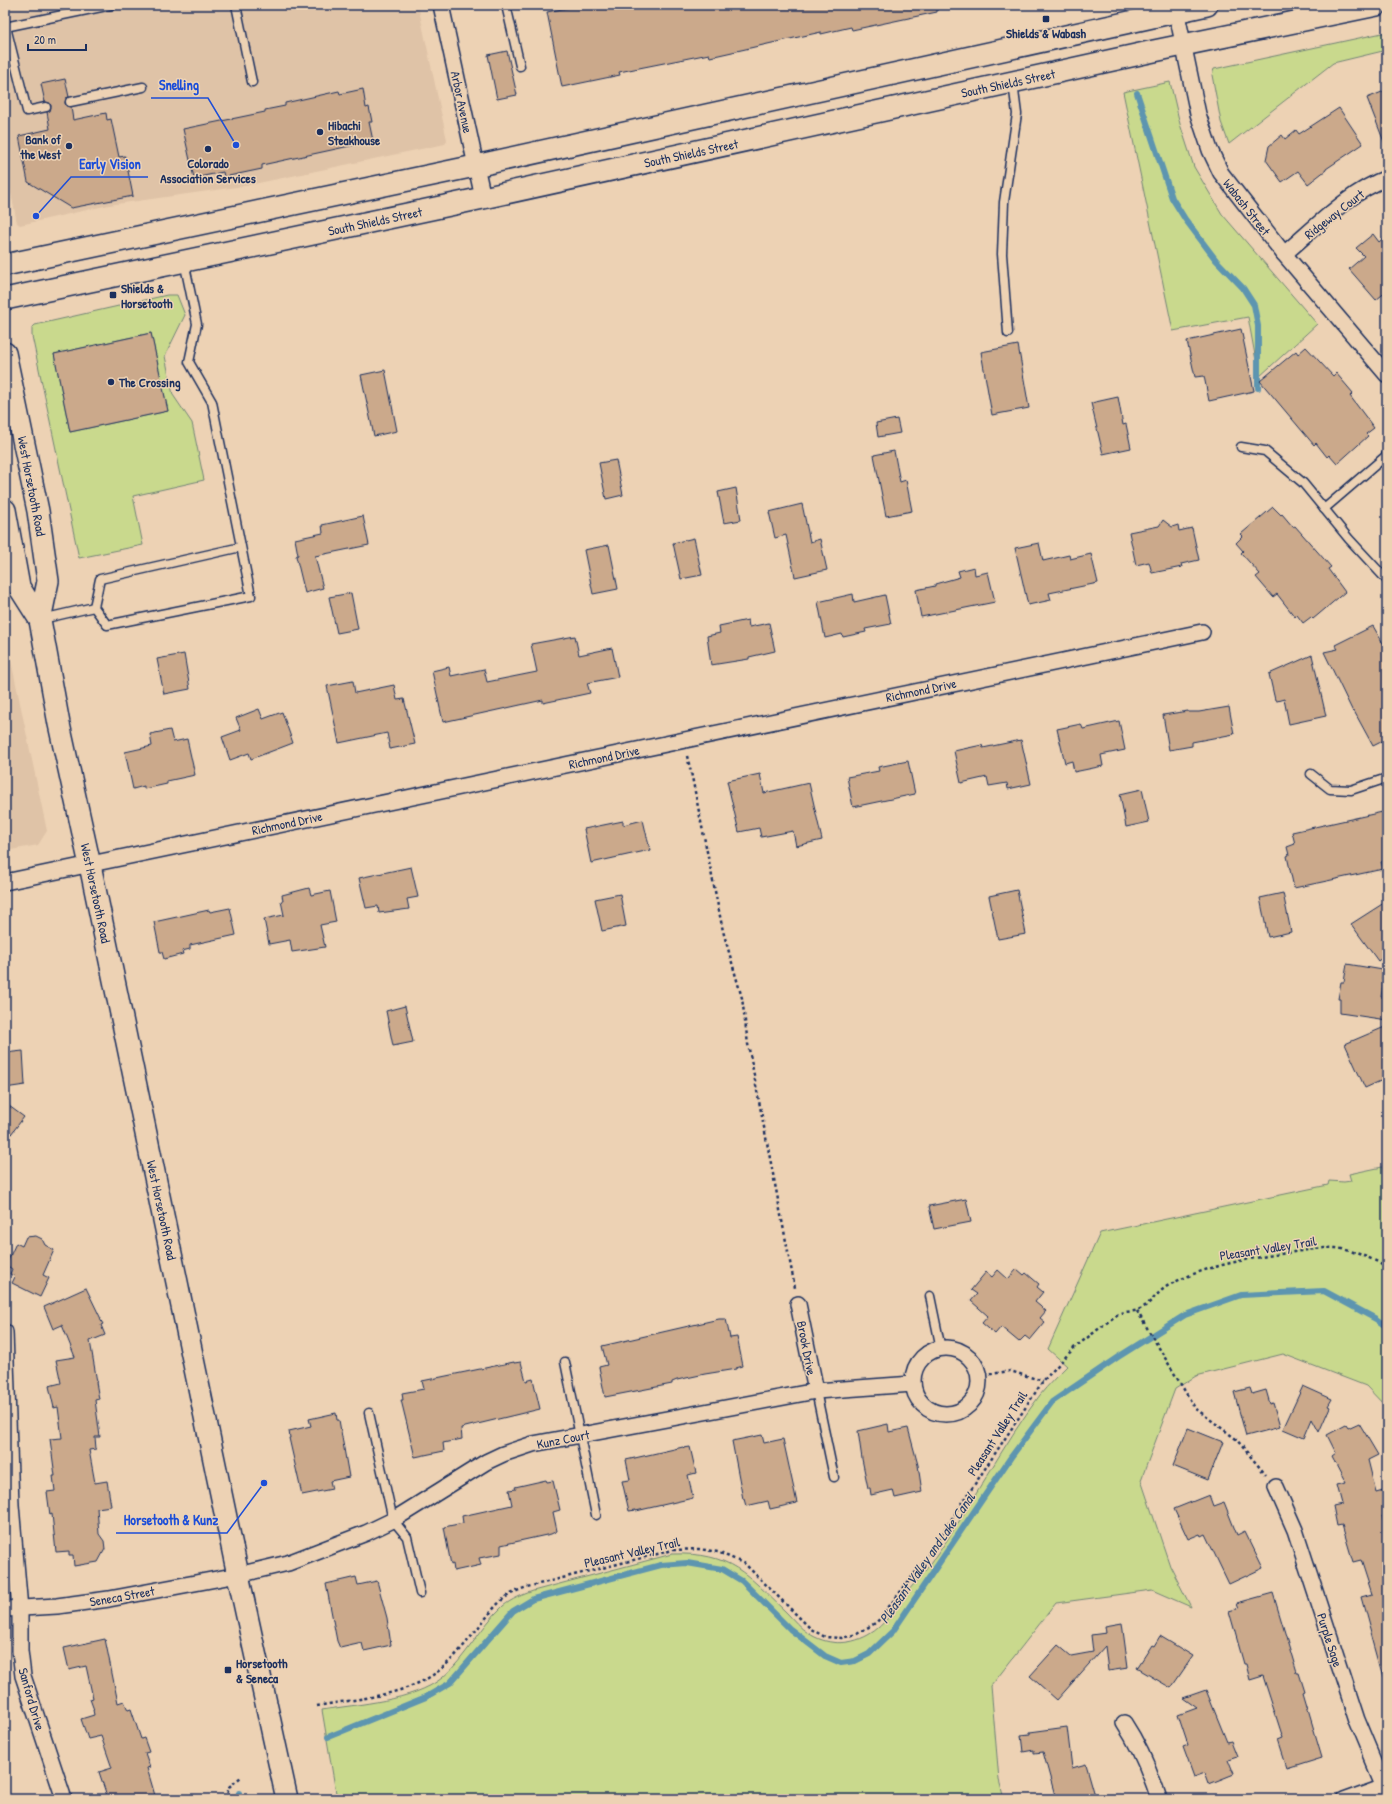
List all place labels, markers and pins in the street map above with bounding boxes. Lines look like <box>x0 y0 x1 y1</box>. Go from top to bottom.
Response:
marker: Shields & Wabash <box>1041 14 1051 24</box>
place label: Shields & Wabash <box>1006 24 1087 42</box>
callout: Snelling <box>151 72 208 98</box>
place label: Hibachi Steakhouse <box>328 116 381 149</box>
marker: Hibachi Steakhouse <box>315 127 325 137</box>
place label: Bank of the West <box>19 130 62 163</box>
marker: Bank of the West <box>64 141 74 151</box>
marker: Colorado Association Services <box>203 144 213 154</box>
callout: Early Vision <box>71 151 148 177</box>
place label: Colorado Association Services <box>160 154 256 187</box>
place label: Shields & Horsetooth <box>121 279 173 312</box>
marker: Shields & Horsetooth <box>108 290 118 300</box>
place label: The Crossing <box>118 373 181 392</box>
marker: The Crossing <box>106 377 116 387</box>
callout: Horsetooth & Kunz <box>116 1507 227 1533</box>
place label: Horsetooth & Seneca <box>236 1654 288 1687</box>
marker: Horsetooth & Seneca <box>223 1665 233 1675</box>

